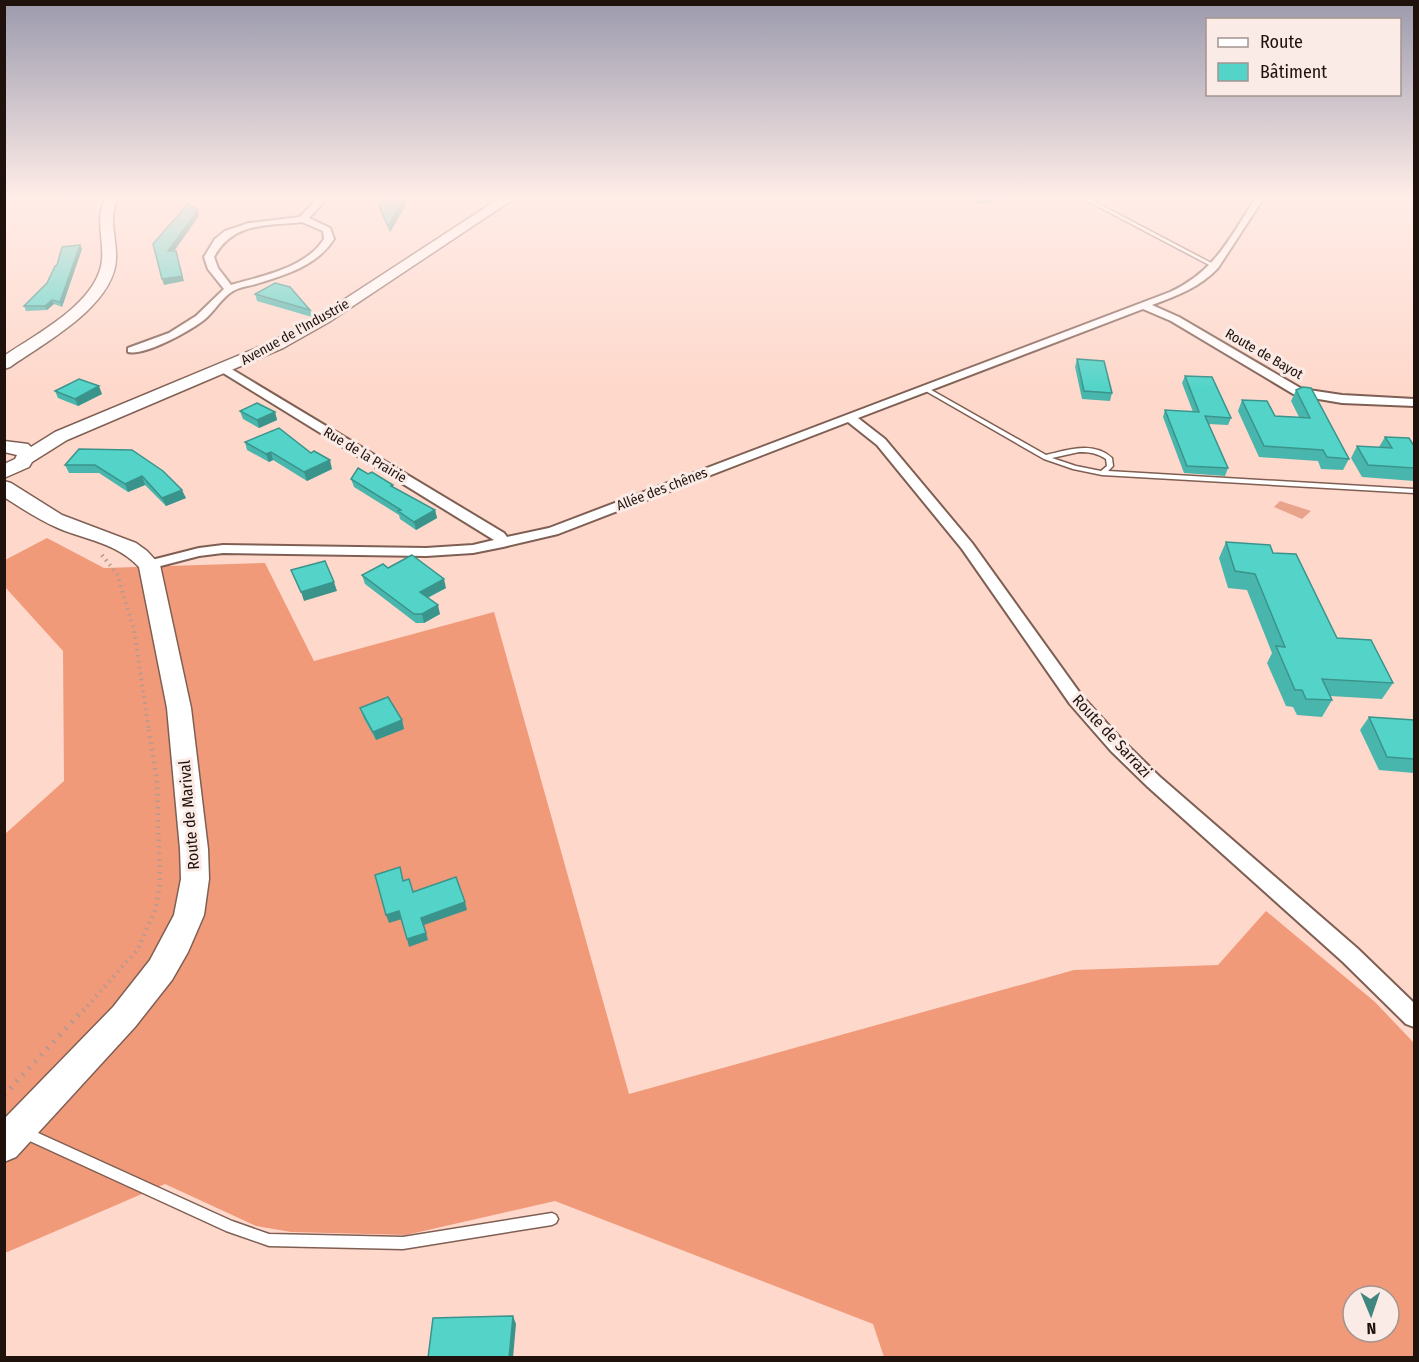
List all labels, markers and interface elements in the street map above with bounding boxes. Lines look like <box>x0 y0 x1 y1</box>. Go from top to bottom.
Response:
legend <box>1206 18 1401 96</box>
text: Route <box>1260 31 1303 53</box>
text: Bâtiment <box>1260 61 1327 83</box>
street label: Avenue de l'Industrie <box>238 295 352 369</box>
street label: Route de Bayot <box>1222 325 1306 383</box>
street label: Rue de la Prairie <box>320 424 410 486</box>
street label: Allée des chênes <box>614 464 710 514</box>
street label: Route de Sarrazi <box>1069 690 1155 782</box>
street label: Route de Marival <box>175 759 203 871</box>
north arrow <box>1341 1284 1401 1344</box>
text: N <box>1366 1319 1377 1338</box>

